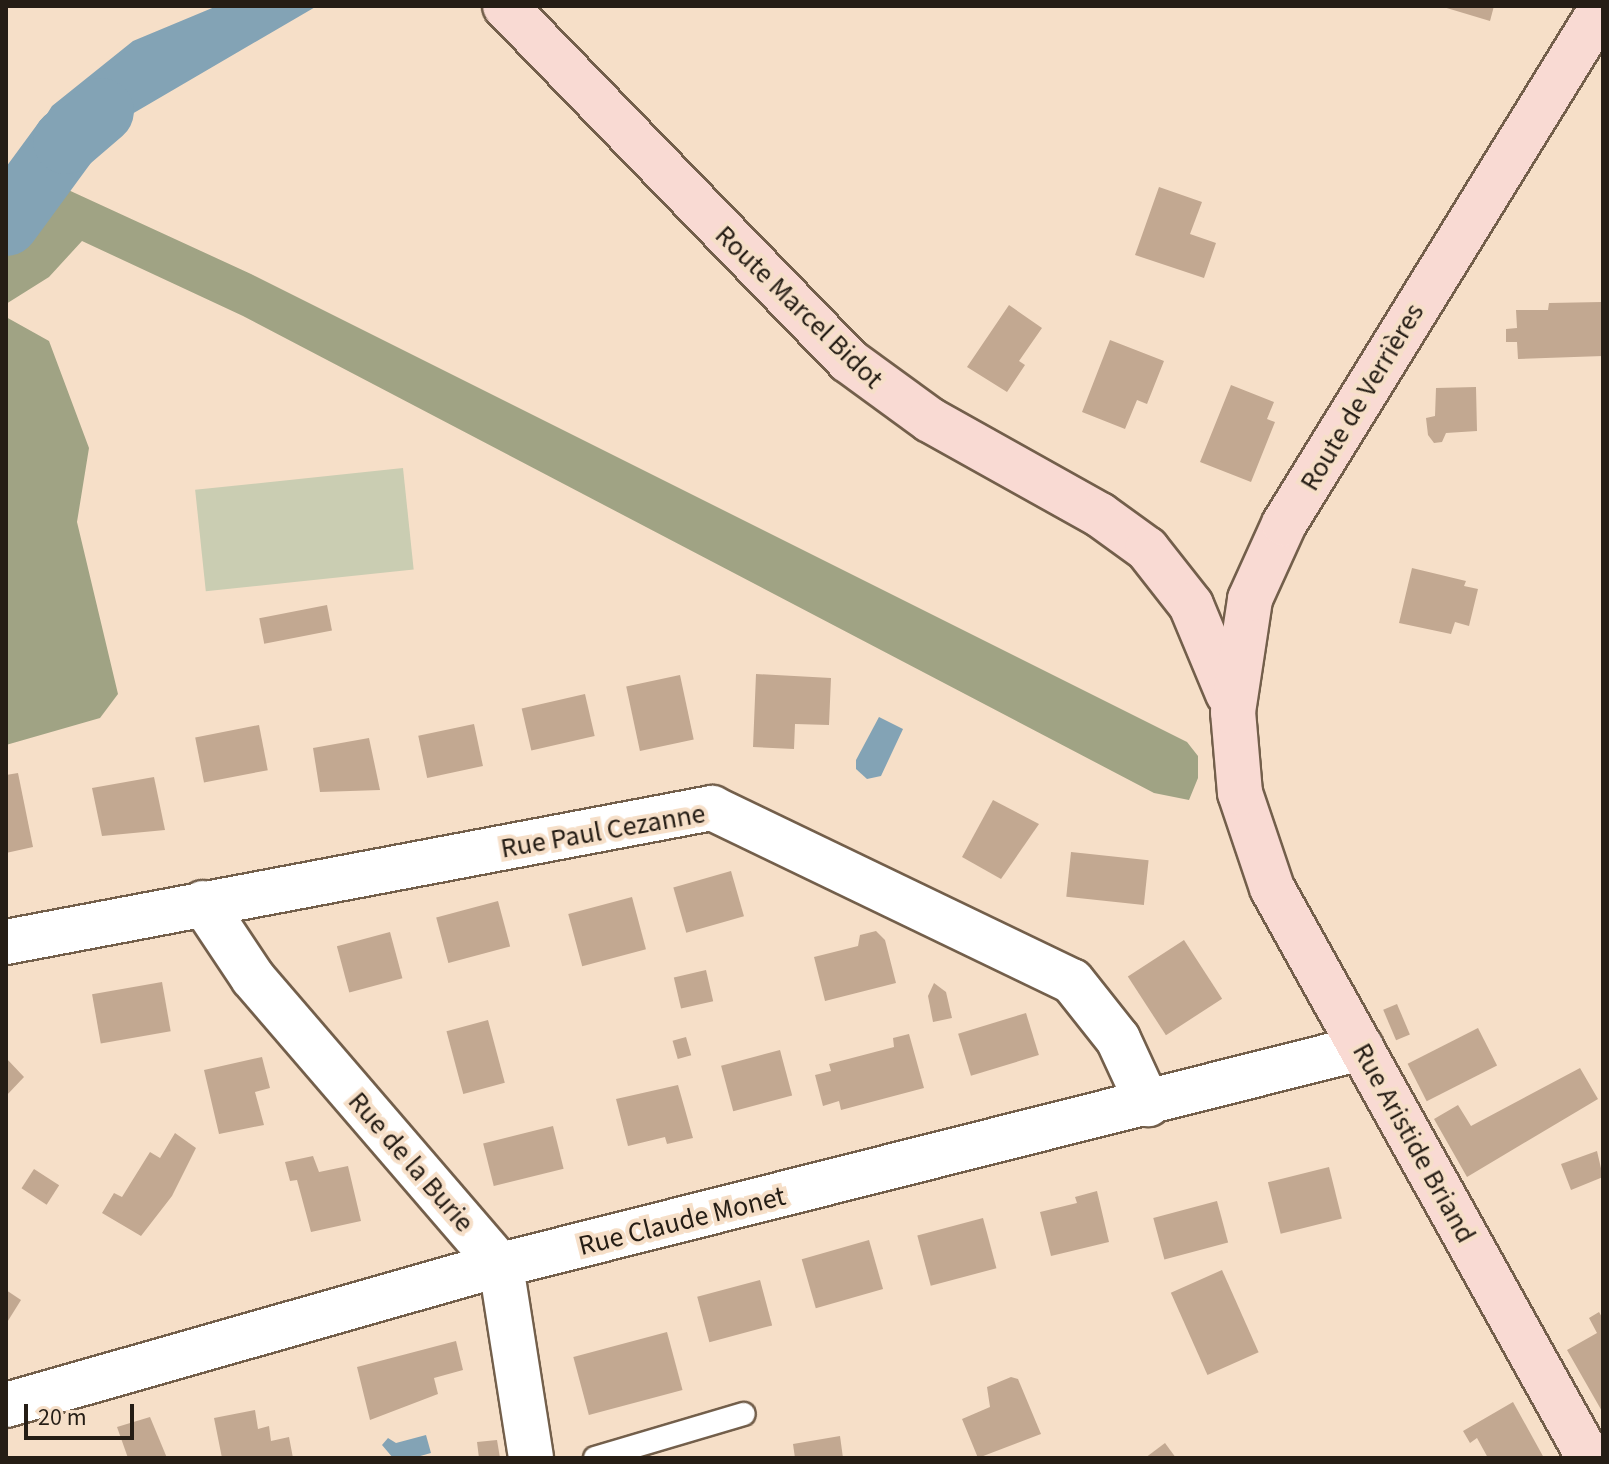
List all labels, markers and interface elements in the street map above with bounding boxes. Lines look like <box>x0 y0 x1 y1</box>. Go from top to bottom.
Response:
street label: Route Marcel Bidot <box>708 218 890 396</box>
street label: Route de Verrières <box>1293 297 1431 497</box>
street label: Rue Paul Cezanne <box>498 796 708 866</box>
street label: Rue Aristide Briand <box>1345 1037 1483 1249</box>
street label: Rue de la Burie <box>341 1085 481 1239</box>
street label: Rue Claude Monet <box>575 1179 789 1263</box>
scale bar <box>28 1388 138 1438</box>
text: 20 m <box>38 1400 87 1435</box>

